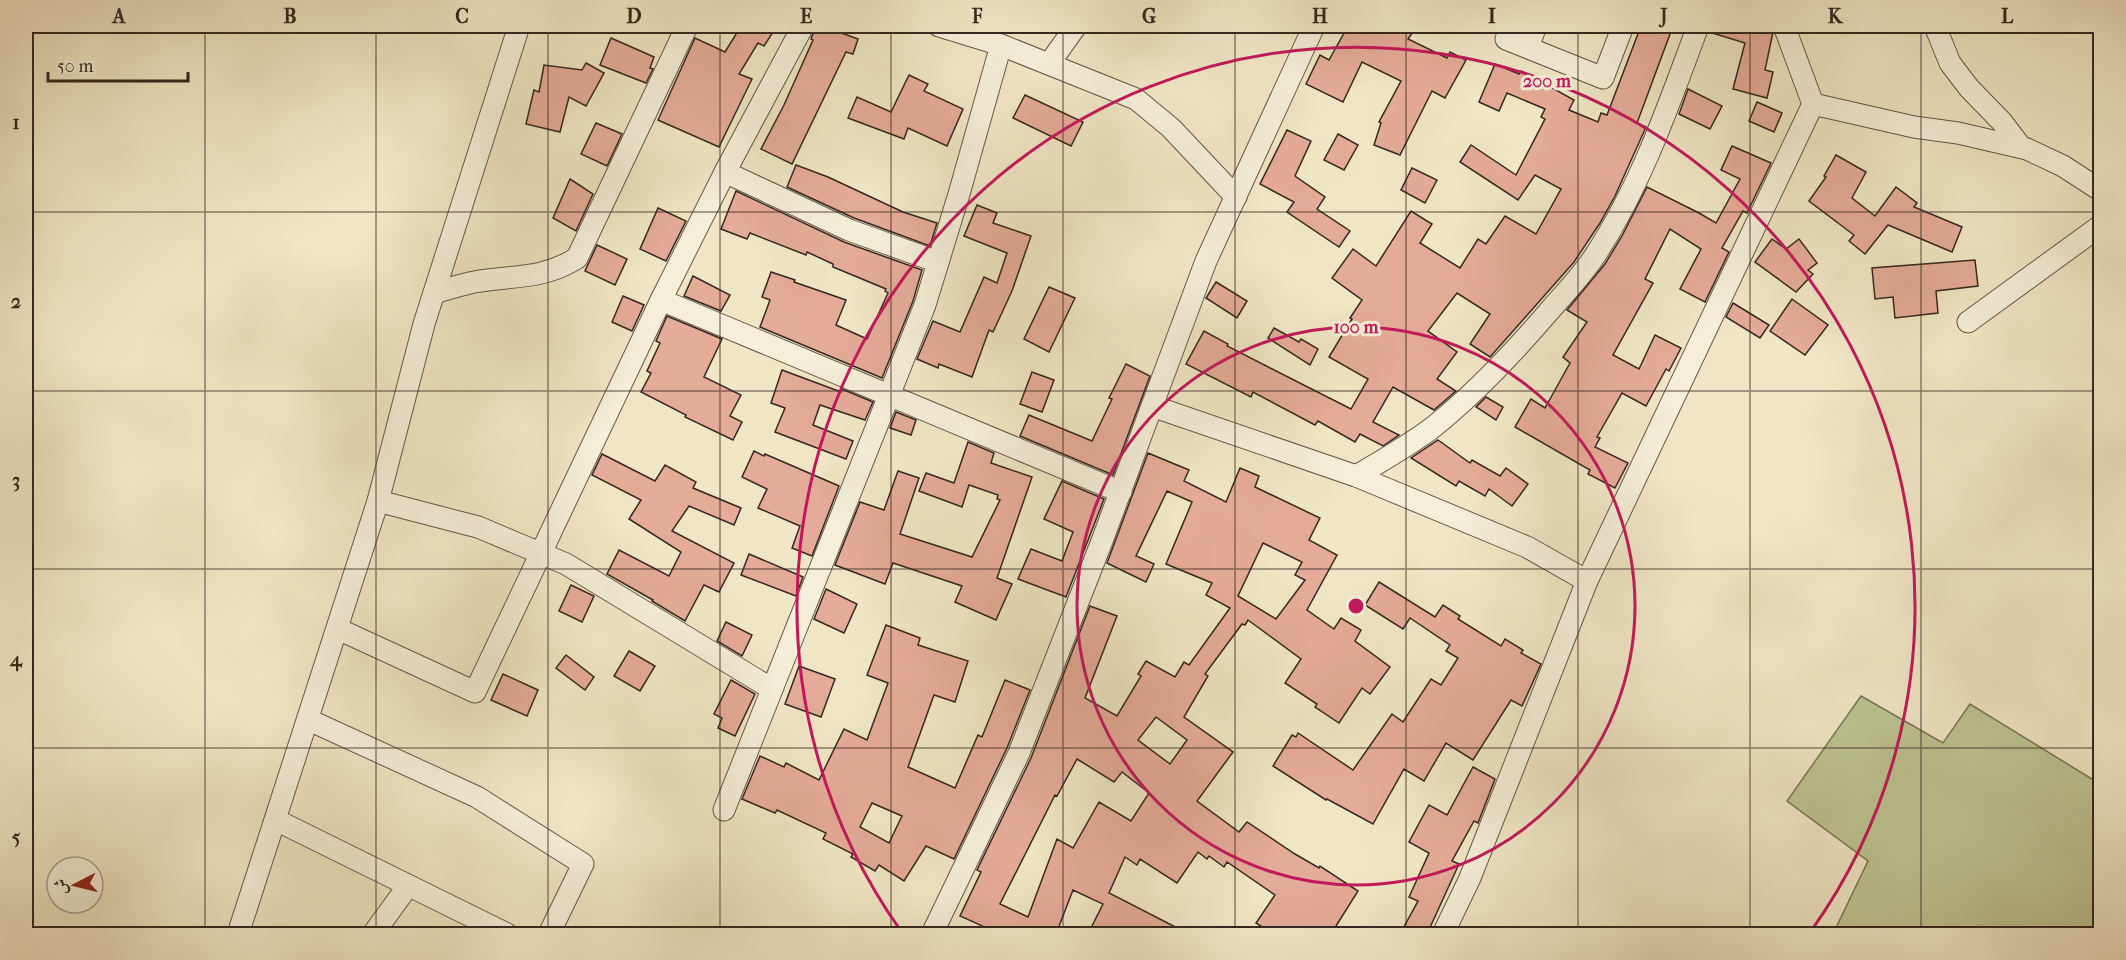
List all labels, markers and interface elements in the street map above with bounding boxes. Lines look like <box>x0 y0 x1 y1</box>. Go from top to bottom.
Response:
text: A <box>111 5 127 28</box>
text: B <box>283 5 297 28</box>
text: C <box>455 5 469 28</box>
text: D <box>626 5 642 28</box>
text: E <box>800 5 812 28</box>
text: F <box>971 5 983 28</box>
text: G <box>1142 5 1156 28</box>
text: H <box>1312 5 1328 28</box>
text: I <box>1488 5 1496 28</box>
text: J <box>1658 5 1668 28</box>
text: K <box>1828 5 1844 28</box>
text: L <box>2001 5 2014 28</box>
scale bar <box>48 45 188 83</box>
text: 50 m <box>57 56 94 77</box>
text: 200 m <box>1523 71 1572 92</box>
text: 1 <box>12 111 20 134</box>
text: 2 <box>11 290 21 313</box>
text: 100 m <box>1333 317 1380 338</box>
text: 3 <box>12 469 20 492</box>
centre of rings <box>1346 596 1366 616</box>
text: 4 <box>9 648 23 672</box>
text: 5 <box>12 826 21 849</box>
north arrow <box>45 855 105 915</box>
text: ش <box>50 878 71 896</box>

